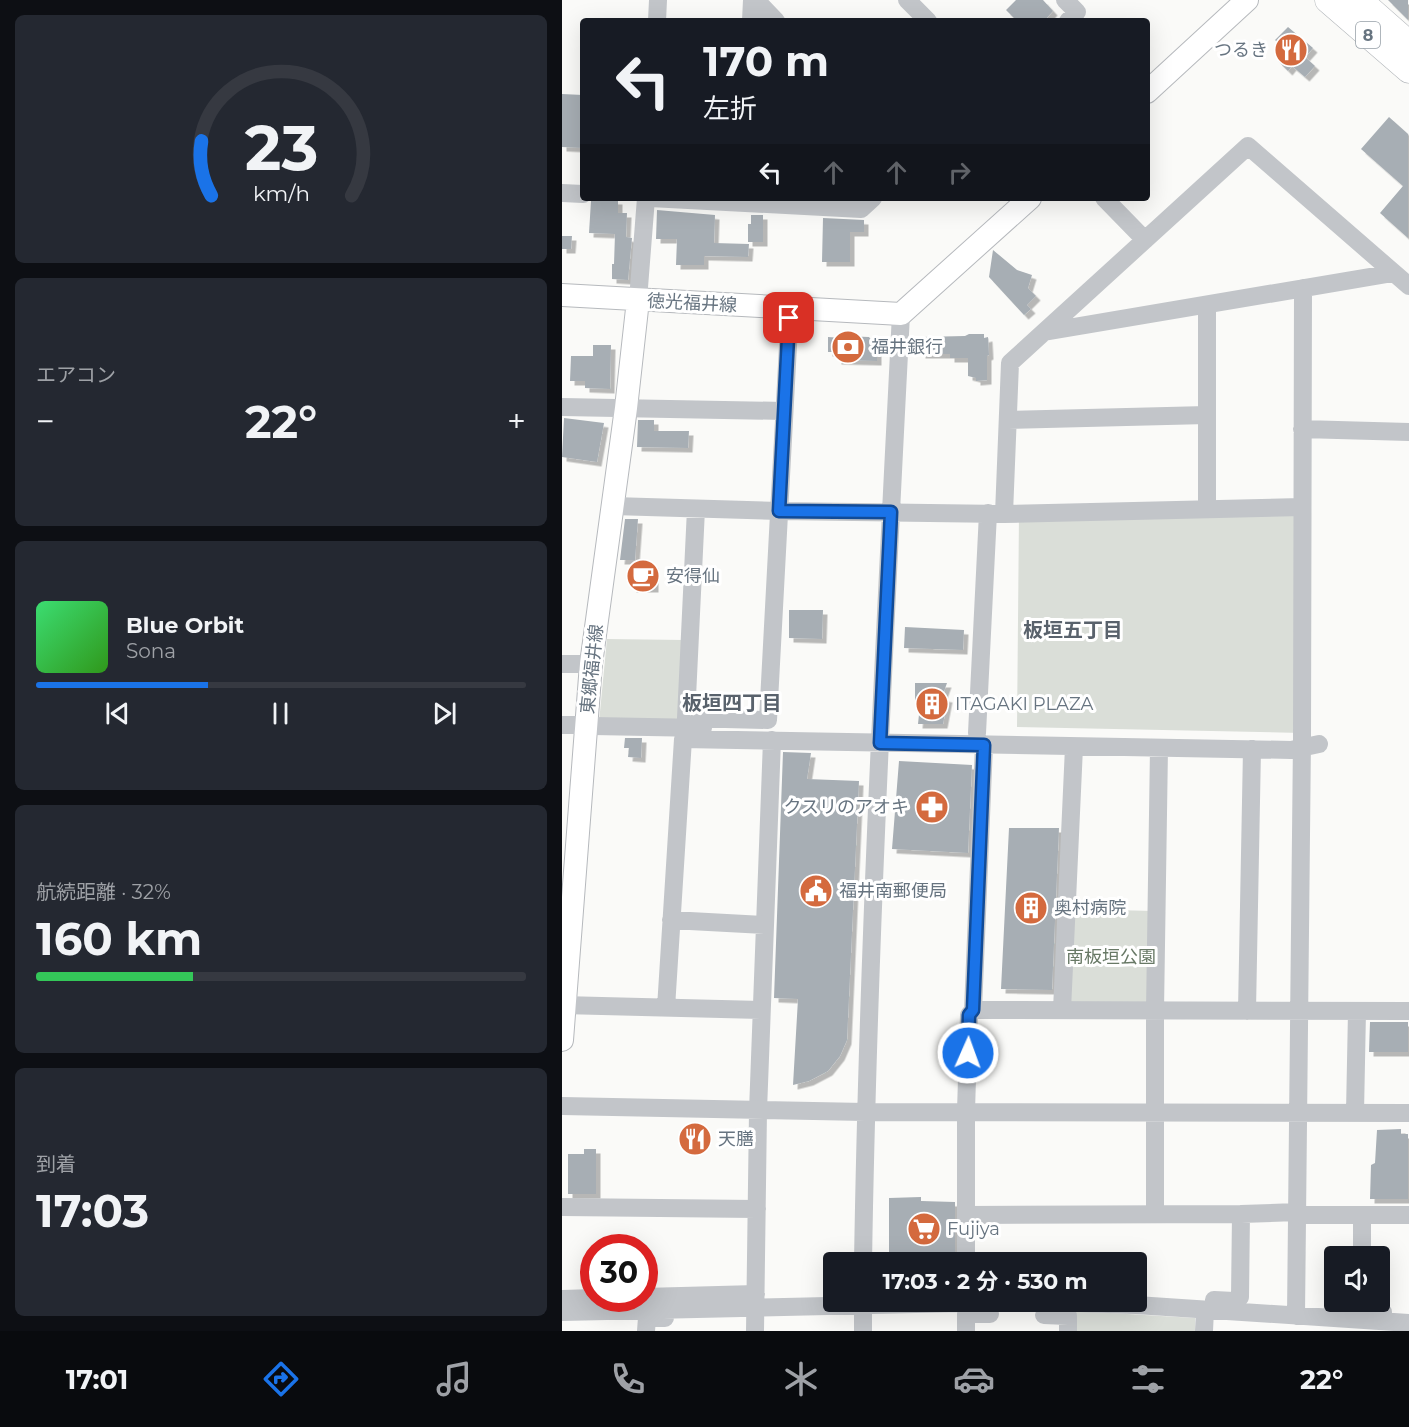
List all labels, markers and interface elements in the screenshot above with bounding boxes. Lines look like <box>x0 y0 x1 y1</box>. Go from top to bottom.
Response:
road number: 8 <box>1356 22 1380 48</box>
restaurant icon: つるき <box>1273 32 1309 68</box>
text: 170 m <box>703 35 829 87</box>
place label: つるき <box>1214 39 1268 61</box>
icon: left <box>604 42 682 120</box>
text: 左折 <box>703 92 757 125</box>
text: 23 <box>244 110 318 186</box>
icon: left <box>754 156 787 189</box>
icon: ahead <box>817 156 850 189</box>
icon: ahead <box>880 156 913 189</box>
icon: right <box>943 156 976 189</box>
text: km/h <box>252 180 310 206</box>
street label: 徳光福井線 <box>646 290 738 316</box>
pin <box>763 292 814 343</box>
icon: arrive <box>772 301 805 334</box>
bank icon: 福井銀行 <box>830 329 866 365</box>
place label: 福井銀行 <box>871 336 943 358</box>
text: エアコン <box>36 363 116 387</box>
text: 22° <box>245 394 317 449</box>
text: − <box>36 401 55 441</box>
text: + <box>507 401 526 441</box>
cafe icon: 安得仙 <box>625 558 661 594</box>
place label: 安得仙 <box>666 565 720 587</box>
text: Blue Orbit <box>126 612 244 639</box>
district label: 板垣五丁目 <box>1023 618 1123 642</box>
street label: 東郷福井線 <box>576 623 608 715</box>
text: Sona <box>126 639 176 663</box>
building icon: ITAGAKI PLAZA <box>914 686 950 722</box>
district label: 板垣四丁目 <box>682 691 782 715</box>
place label: ITAGAKI PLAZA <box>955 693 1094 715</box>
icon: previous <box>101 697 134 730</box>
icon: pause <box>264 697 297 730</box>
icon: next <box>428 697 461 730</box>
pharmacy icon: クスリのアオキ <box>914 789 950 825</box>
place label: クスリのアオキ <box>784 796 909 818</box>
public building icon: 福井南郵便局 <box>798 873 834 909</box>
text: 航続距離 · 32% <box>36 880 171 904</box>
place label: 福井南郵便局 <box>839 880 947 902</box>
building icon: 奥村病院 <box>1013 890 1049 926</box>
place label: 奥村病院 <box>1054 897 1126 919</box>
text: 160 km <box>36 911 202 966</box>
park label: 南板垣公園 <box>1066 946 1156 968</box>
position arrow <box>936 1021 1000 1085</box>
restaurant icon: 天膳 <box>677 1121 713 1157</box>
place label: 天膳 <box>718 1128 754 1150</box>
text: 到着 <box>36 1152 76 1176</box>
text: 17:03 <box>36 1183 149 1238</box>
supermarket icon: Fujiya <box>906 1211 942 1247</box>
place label: Fujiya <box>947 1218 1000 1240</box>
speed limit sign: 30 <box>580 1234 658 1312</box>
map controls <box>1324 1246 1390 1312</box>
button: sound <box>1324 1246 1390 1312</box>
text: 17:03 · 2 分 · 530 m <box>883 1268 1087 1295</box>
icon: directions <box>260 1358 302 1400</box>
icon: music <box>433 1358 475 1400</box>
icon: phone <box>607 1358 649 1400</box>
icon: climate <box>780 1358 822 1400</box>
icon: car <box>953 1358 995 1400</box>
icon: filters <box>1127 1358 1169 1400</box>
text: 17:01 <box>66 1363 128 1396</box>
text: 22° <box>1300 1363 1343 1396</box>

